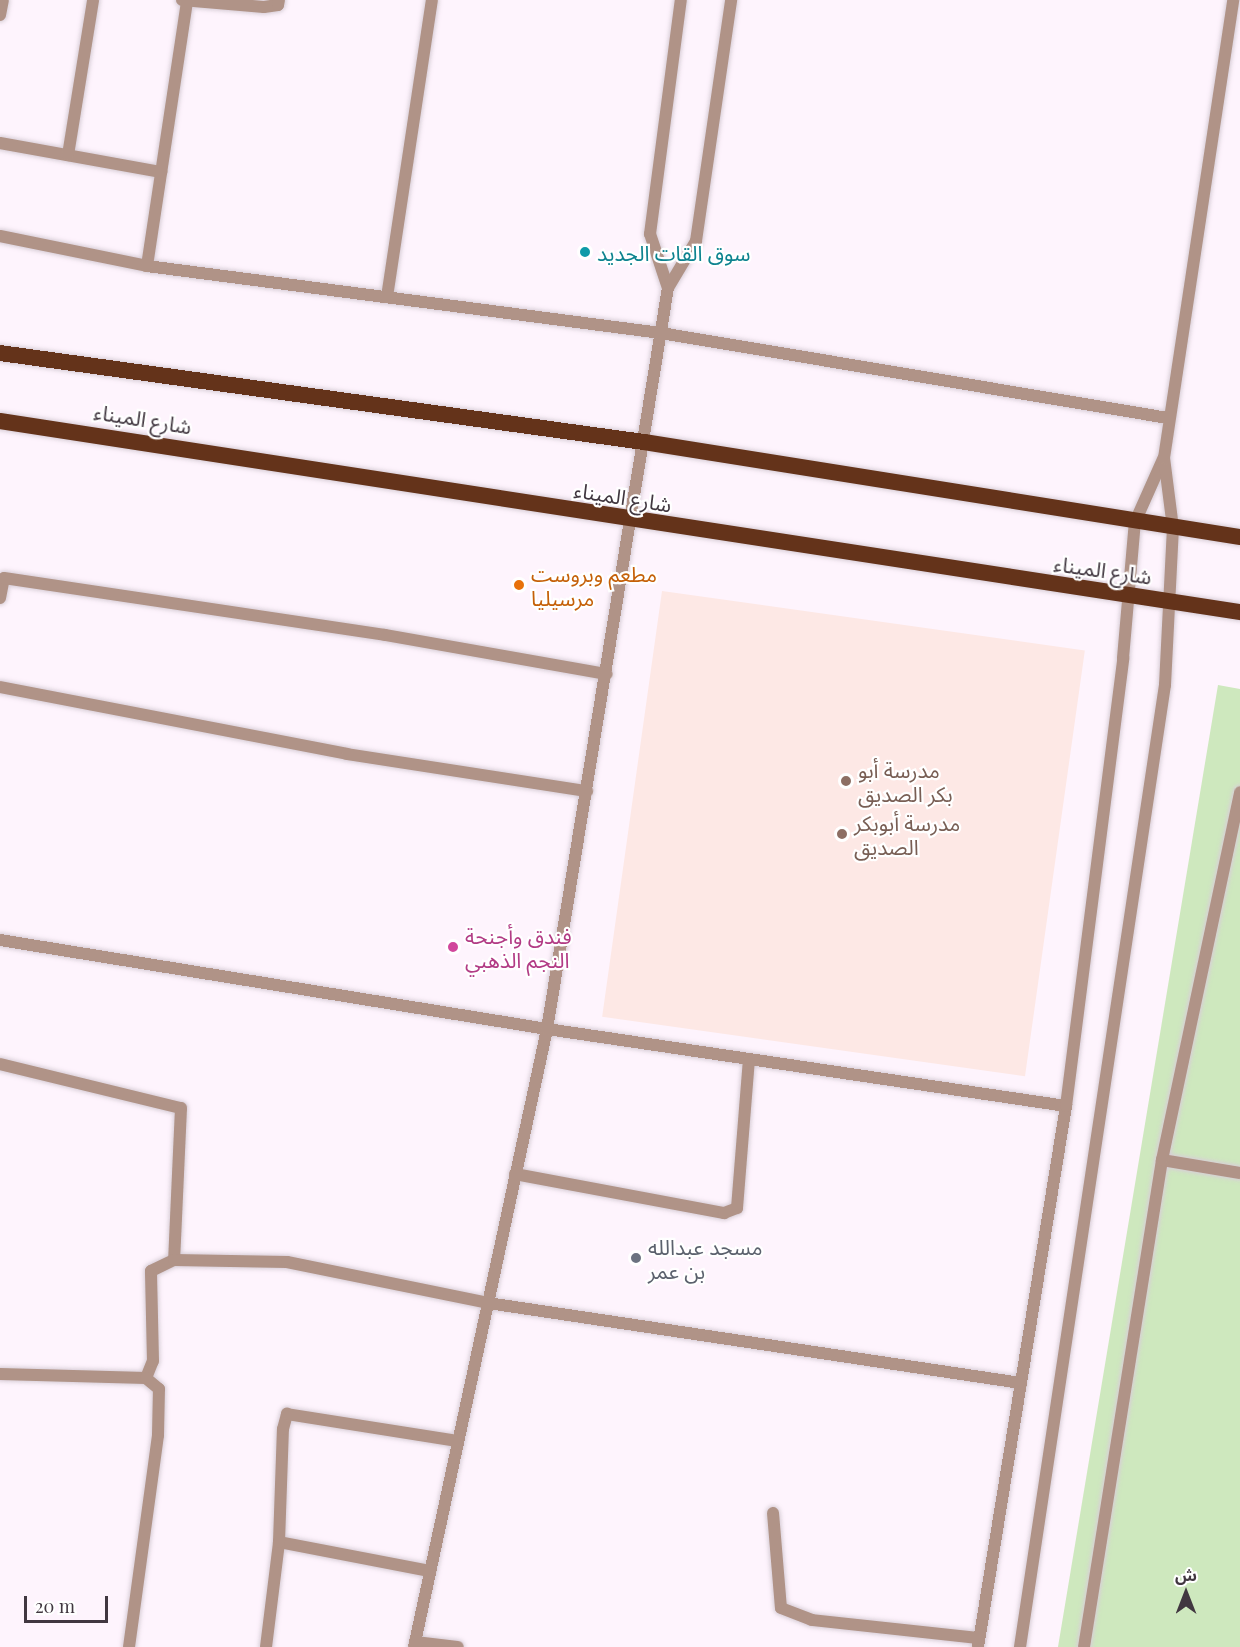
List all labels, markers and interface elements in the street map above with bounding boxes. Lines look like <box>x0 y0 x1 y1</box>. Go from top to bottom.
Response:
place label: سوق القات الجديد <box>597 239 750 265</box>
marker: سوق القات الجديد <box>578 245 592 259</box>
street label: شارع الميناء <box>92 398 194 438</box>
street label: شارع الميناء <box>572 476 674 516</box>
street label: شارع الميناء <box>1052 550 1154 588</box>
place label: مطعم وبروست مرسيليا <box>531 560 657 610</box>
marker: مطعم وبروست مرسيليا <box>512 578 526 592</box>
place label: مدرسة أبو بكر الصديق <box>858 756 953 806</box>
marker: مدرسة أبو بكر الصديق <box>839 774 853 788</box>
place label: مدرسة أبوبكر الصديق <box>854 809 960 859</box>
marker: مدرسة أبوبكر الصديق <box>835 827 849 841</box>
place label: فندق وأجنحة النجم الذهبي <box>465 922 572 972</box>
marker: فندق وأجنحة النجم الذهبي <box>446 940 460 954</box>
place label: مسجد عبدالله بن عمر <box>648 1233 763 1283</box>
marker: مسجد عبدالله بن عمر <box>629 1251 643 1265</box>
north arrow <box>1156 1563 1216 1623</box>
text: ش <box>1175 1564 1197 1585</box>
scale bar <box>27 1584 111 1622</box>
text: 20 m <box>35 1594 75 1618</box>

